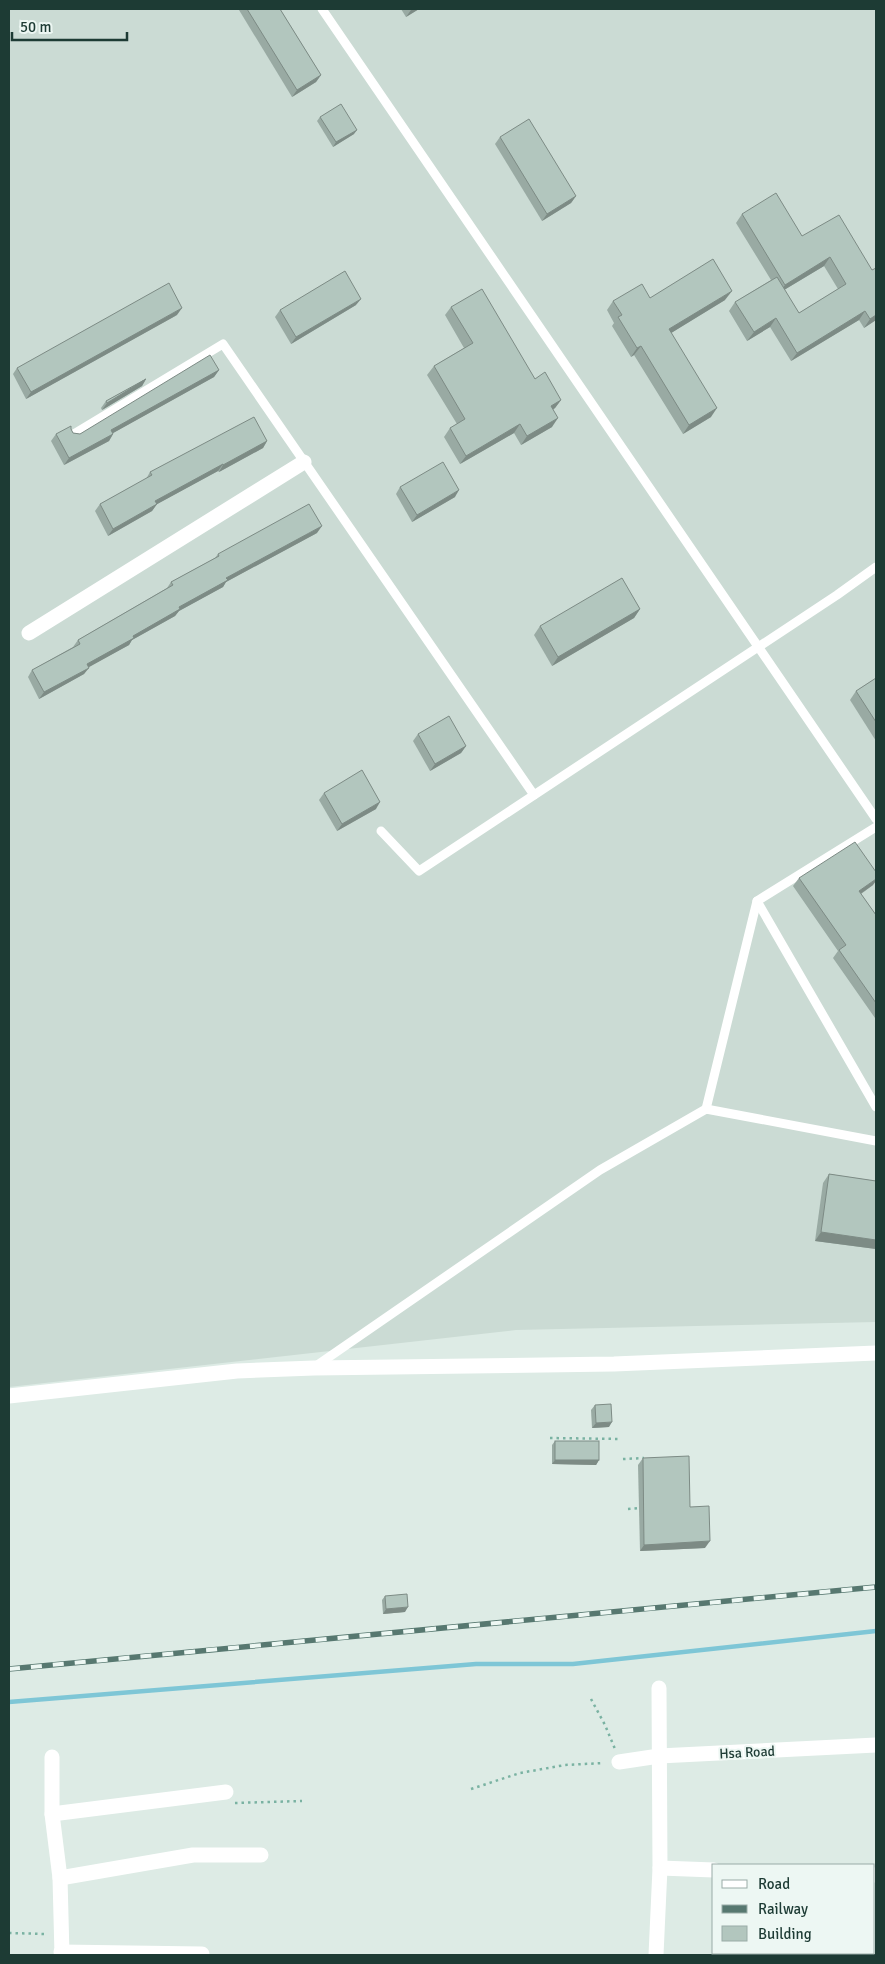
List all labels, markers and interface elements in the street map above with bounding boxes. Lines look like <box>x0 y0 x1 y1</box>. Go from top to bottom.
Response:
scale bar <box>12 10 128 42</box>
text: 50 m <box>20 18 51 36</box>
street label: Hsa Road <box>719 1743 775 1762</box>
legend <box>712 1864 875 1954</box>
text: Road <box>758 1875 790 1893</box>
text: Railway <box>758 1900 808 1918</box>
text: Building <box>758 1925 812 1943</box>

